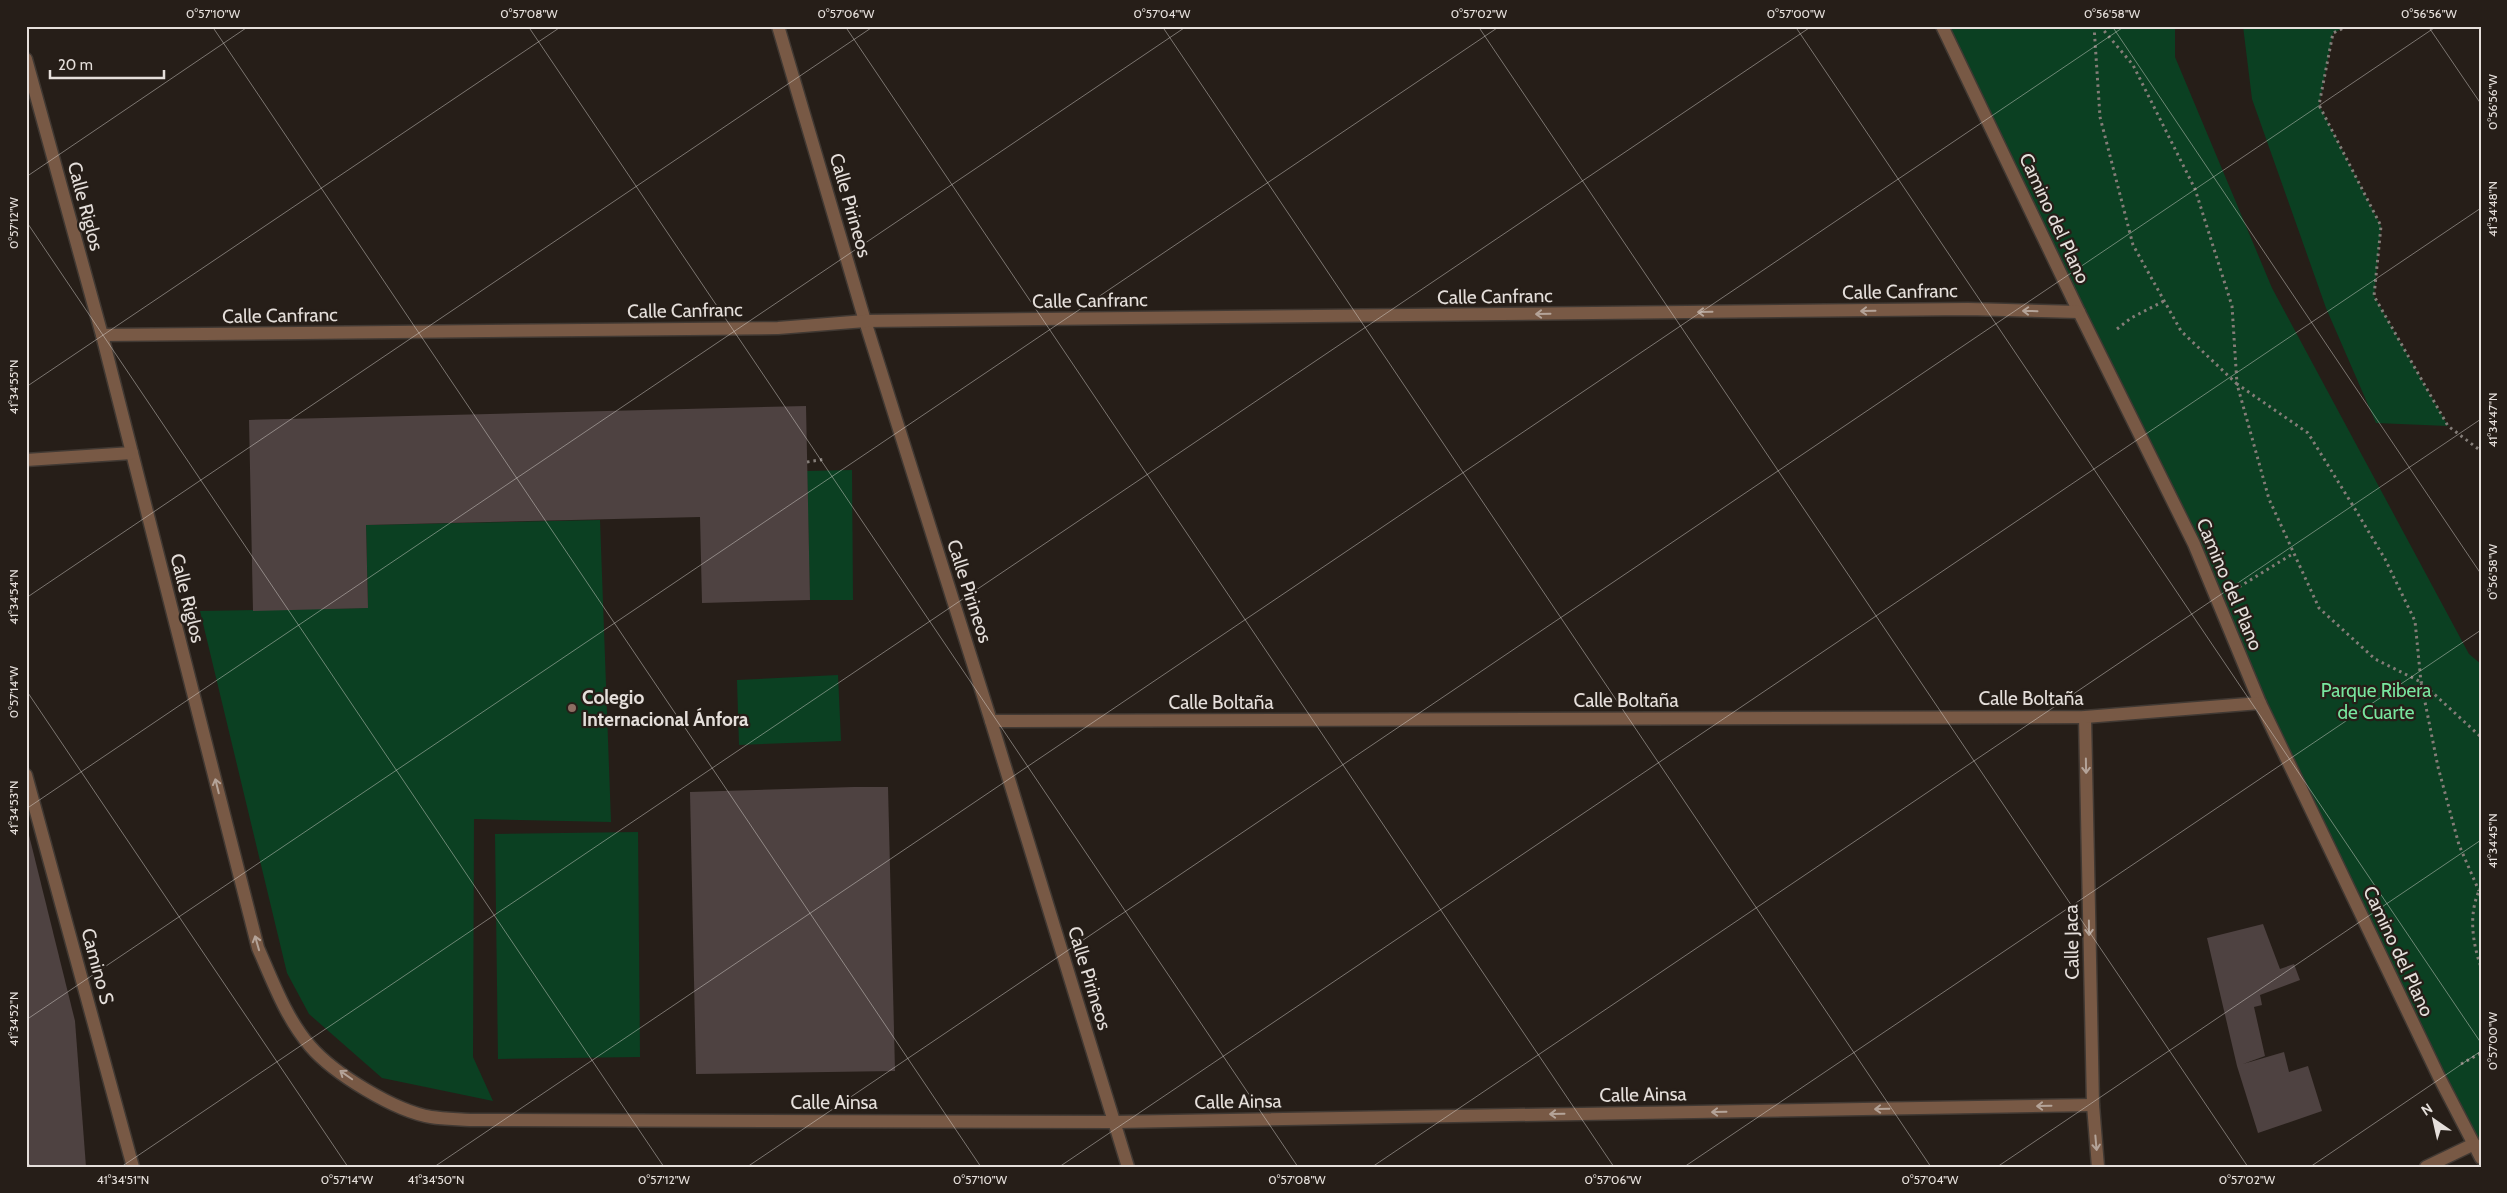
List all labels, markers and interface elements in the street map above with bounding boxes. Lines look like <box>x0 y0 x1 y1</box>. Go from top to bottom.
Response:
text: 0°57'10"W <box>186 6 241 21</box>
text: 0°57'08"W <box>500 6 558 21</box>
text: 0°57'06"W <box>818 6 875 21</box>
text: 0°57'04"W <box>1134 6 1191 21</box>
text: 0°57'02"W <box>1451 6 1508 21</box>
text: 0°57'00"W <box>1767 6 1826 21</box>
text: 0°56'58"W <box>2084 6 2141 21</box>
text: 0°56'56"W <box>2401 6 2458 21</box>
scale bar <box>50 48 164 80</box>
text: 20 m <box>58 56 93 74</box>
text: 0°56'56"W <box>2485 73 2500 130</box>
street label: Camino del Plano <box>2014 149 2095 287</box>
street label: Calle Pirineos <box>825 150 876 260</box>
street label: Calle Riglos <box>63 159 108 253</box>
text: 41°34'48"N <box>2485 181 2500 237</box>
text: 0°57'12"W <box>6 196 21 249</box>
street label: Calle Canfranc <box>1842 279 1958 304</box>
street label: Calle Canfranc <box>1437 284 1553 309</box>
street label: Calle Canfranc <box>1032 288 1148 313</box>
street label: Calle Canfranc <box>627 298 743 323</box>
street label: Calle Canfranc <box>222 303 338 328</box>
one-way arrow <box>1860 306 1876 315</box>
one-way arrow <box>2022 306 2038 316</box>
one-way arrow <box>1697 307 1714 317</box>
one-way arrow <box>1535 309 1551 319</box>
text: 41°34'55"N <box>6 360 21 415</box>
text: 41°34'47"N <box>2485 393 2500 447</box>
street label: Camino del Plano <box>2191 515 2268 654</box>
street label: Calle Pirineos <box>942 537 997 646</box>
text: 0°56'58"W <box>2485 543 2500 600</box>
street label: Calle Riglos <box>165 551 210 645</box>
text: 41°34'54"N <box>6 569 21 625</box>
text: 0°57'14"W <box>6 665 21 718</box>
park label: Parque Ribera de Cuarte <box>2321 679 2431 724</box>
place label: Colegio Internacional Ánfora <box>582 686 749 731</box>
street label: Calle Boltaña <box>1978 687 2084 710</box>
street label: Calle Boltaña <box>1573 689 1679 712</box>
street label: Calle Boltaña <box>1168 691 1274 714</box>
marker: Colegio Internacional Ánfora <box>566 702 578 714</box>
one-way arrow <box>2081 758 2091 774</box>
one-way arrow <box>212 778 221 794</box>
text: 41°34'53"N <box>6 781 21 836</box>
text: 41°34'45"N <box>2485 813 2500 869</box>
street label: Camino del Plano <box>2358 882 2439 1020</box>
street label: Calle Jaca <box>2059 904 2084 980</box>
one-way arrow <box>2084 920 2094 936</box>
street label: Calle Pirineos <box>1063 924 1116 1033</box>
street label: Camino S <box>76 925 119 1007</box>
one-way arrow <box>252 936 262 952</box>
text: 41°34'52"N <box>6 992 21 1046</box>
text: 0°57'00"W <box>2485 1011 2500 1070</box>
one-way arrow <box>339 1070 353 1080</box>
street label: Calle Ainsa <box>1599 1082 1687 1107</box>
street label: Calle Ainsa <box>1194 1089 1282 1114</box>
street label: Calle Ainsa <box>790 1091 878 1114</box>
north arrow <box>2410 1096 2460 1146</box>
text: N <box>2418 1099 2436 1119</box>
one-way arrow <box>2037 1101 2053 1111</box>
one-way arrow <box>1874 1104 1890 1114</box>
one-way arrow <box>1712 1107 1728 1116</box>
one-way arrow <box>1549 1109 1566 1119</box>
one-way arrow <box>2091 1135 2101 1151</box>
text: 41°34'51"N <box>97 1172 149 1187</box>
text: 0°57'14"W <box>321 1172 374 1187</box>
text: 41°34'50"N <box>408 1172 464 1187</box>
text: 0°57'12"W <box>638 1172 691 1187</box>
text: 0°57'10"W <box>953 1172 1008 1187</box>
text: 0°57'08"W <box>1268 1172 1326 1187</box>
text: 0°57'06"W <box>1585 1172 1642 1187</box>
text: 0°57'04"W <box>1902 1172 1959 1187</box>
text: 0°57'02"W <box>2219 1172 2276 1187</box>

